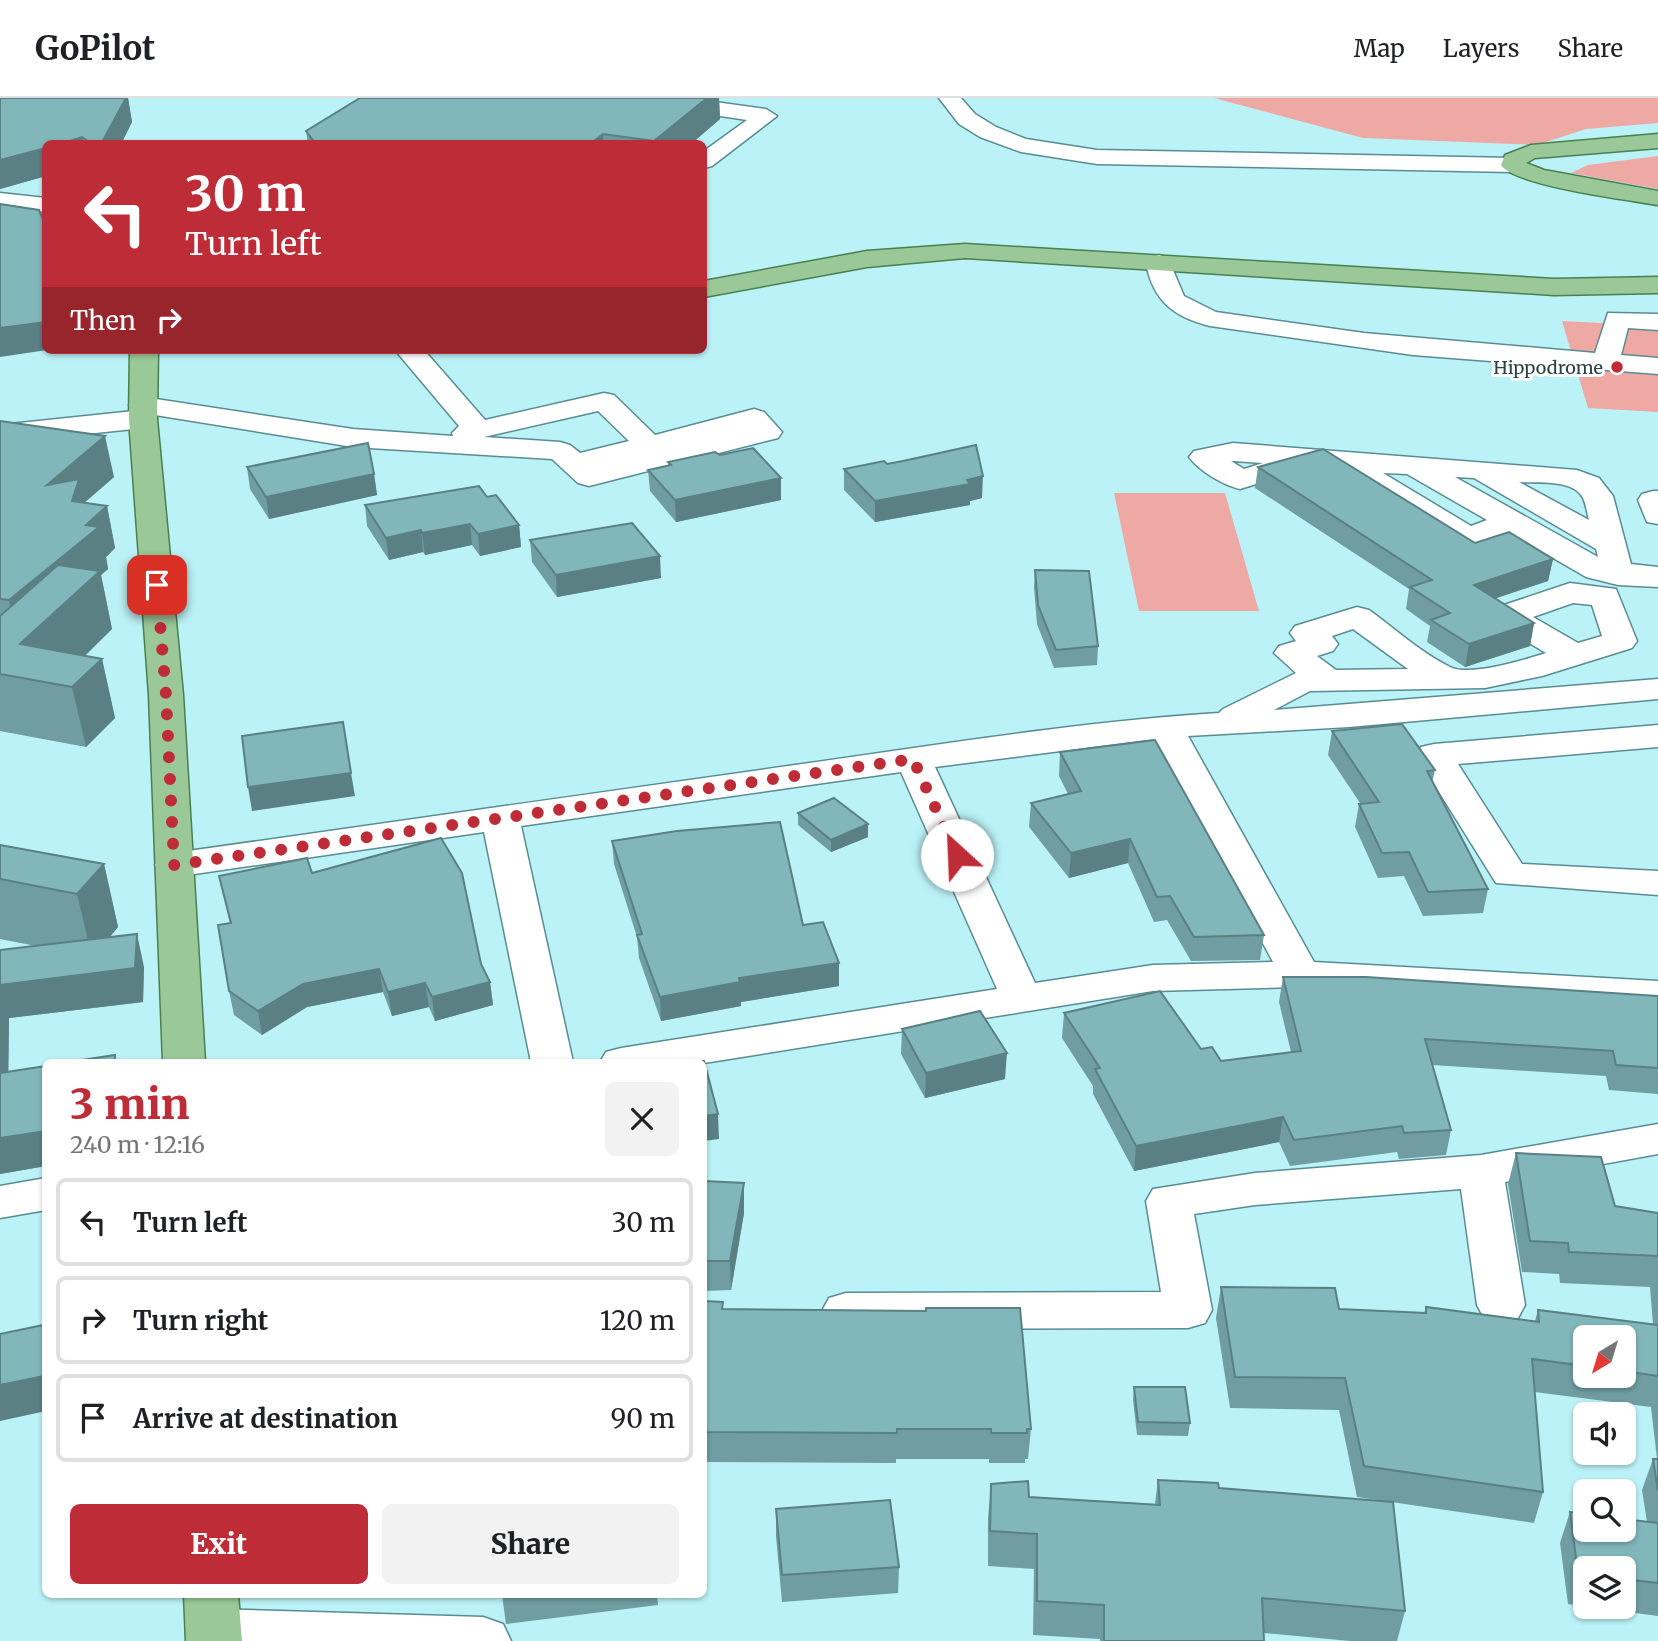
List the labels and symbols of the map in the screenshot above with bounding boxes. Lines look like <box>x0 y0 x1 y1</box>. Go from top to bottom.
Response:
place label: Hippodrome <box>1493 356 1603 379</box>
marker: Hippodrome <box>1609 359 1625 375</box>
pin <box>127 555 187 615</box>
position arrow <box>920 818 994 892</box>
north arrow <box>1573 1325 1636 1388</box>

